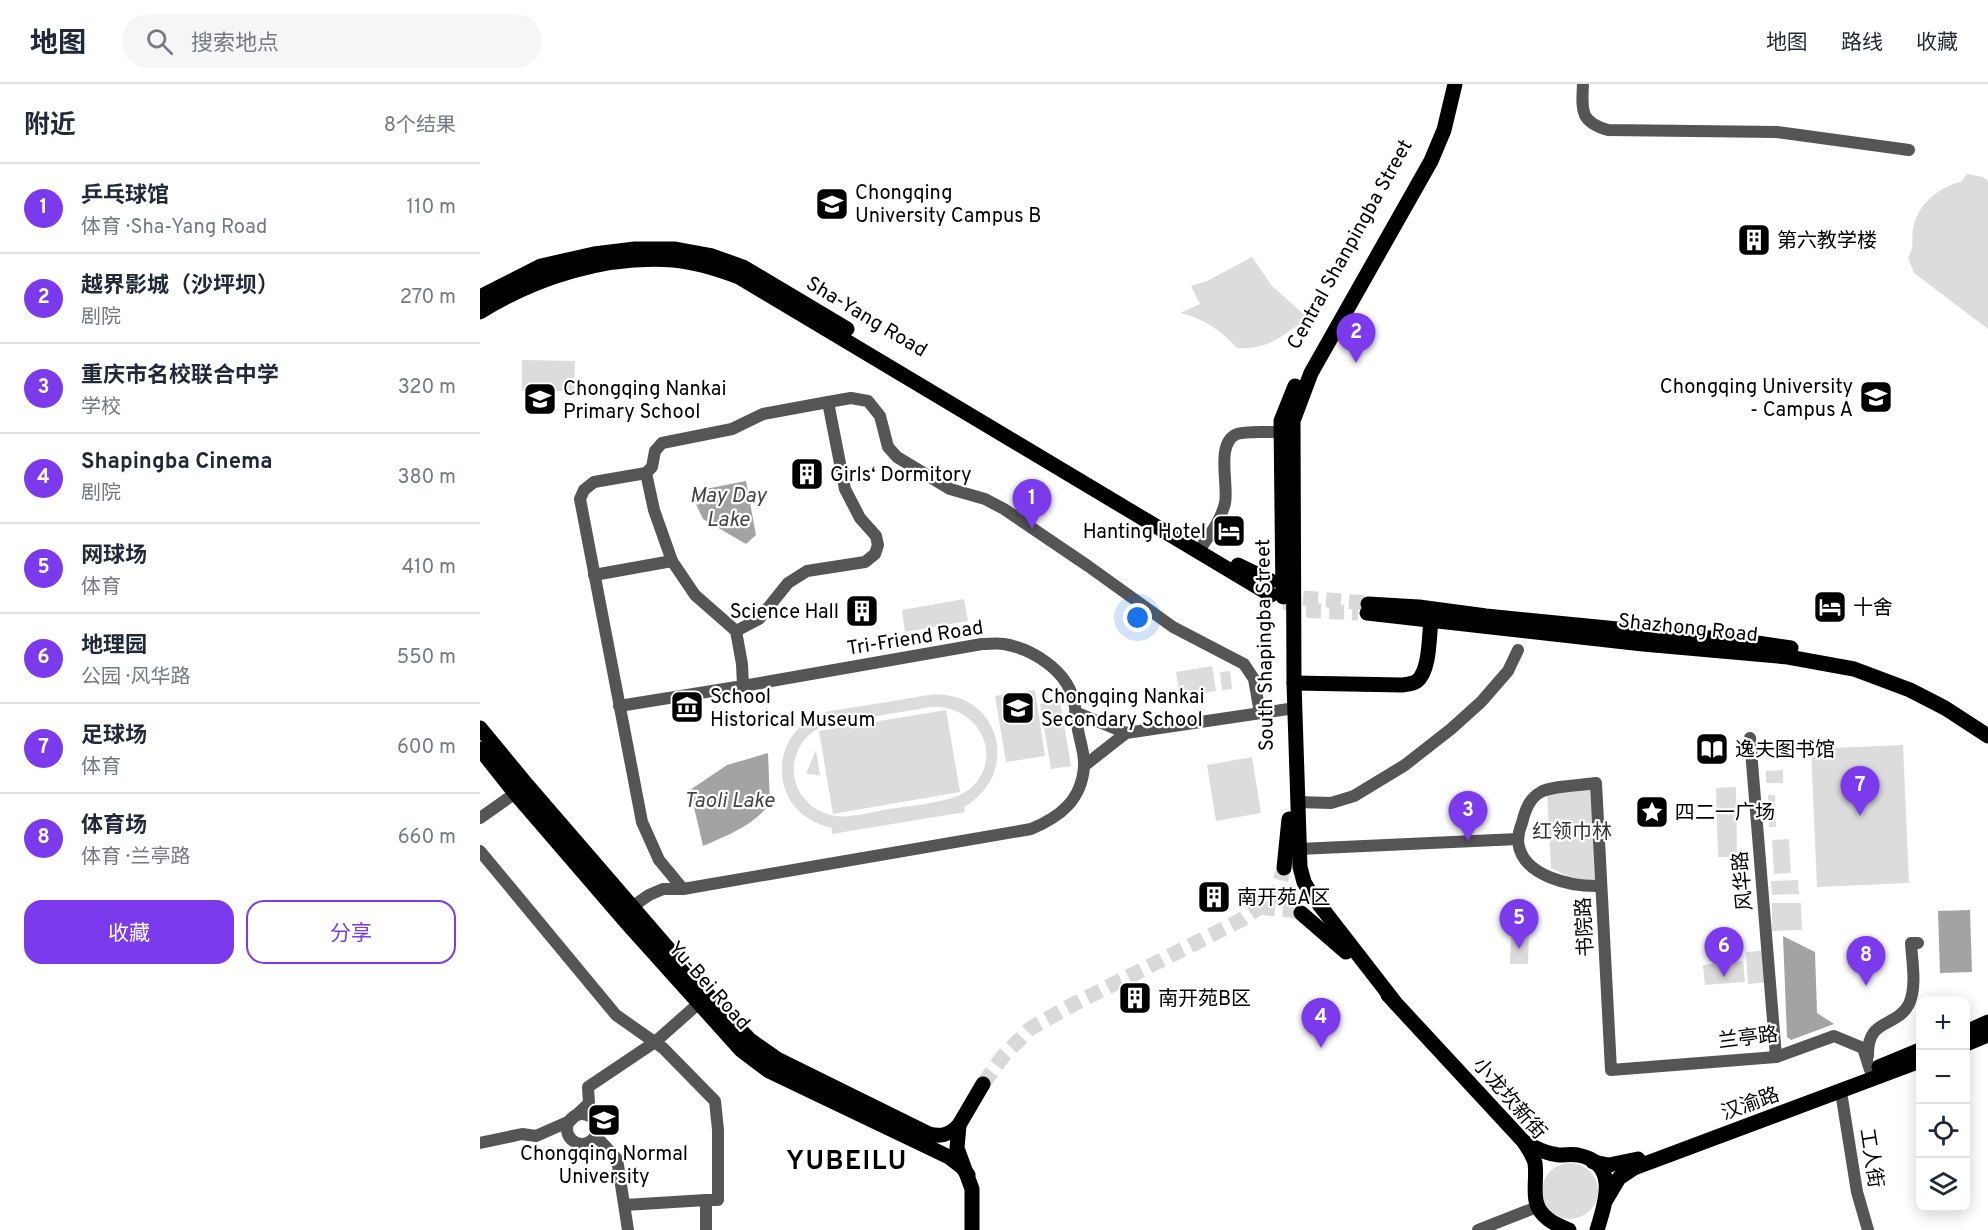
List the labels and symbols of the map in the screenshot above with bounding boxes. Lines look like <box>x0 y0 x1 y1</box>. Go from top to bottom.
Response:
street label: Central Shanpingba Street <box>1282 135 1419 355</box>
place label: Chongqing University Campus B <box>855 181 1041 230</box>
school or university icon: Chongqing University Campus B <box>814 186 850 222</box>
building icon: 第六教学楼 <box>1736 222 1772 258</box>
place label: 第六教学楼 <box>1777 229 1877 255</box>
street label: Sha-Yang Road <box>801 271 931 364</box>
pin: 2 <box>1336 314 1376 363</box>
place label: Chongqing University - Campus A <box>1660 375 1853 424</box>
place label: Chongqing Nankai Primary School <box>563 377 726 426</box>
school or university icon: Chongqing University - Campus A <box>1858 379 1894 415</box>
school or university icon: Chongqing Nankai Primary School <box>522 381 558 417</box>
building icon: Girls‘ Dormitory <box>789 456 825 492</box>
place label: Girls‘ Dormitory <box>830 463 972 489</box>
pin: 1 <box>1012 480 1052 529</box>
water label: May Day Lake <box>690 483 767 534</box>
hotel icon: Hanting Hotel <box>1211 513 1247 549</box>
place label: Hanting Hotel <box>1083 520 1206 546</box>
street label: South Shapingba Street <box>1251 539 1281 751</box>
hotel icon: 十舍 <box>1812 589 1848 625</box>
building icon: Science Hall <box>844 593 880 629</box>
place label: 十舍 <box>1853 596 1893 622</box>
place label: Science Hall <box>730 600 839 626</box>
your location <box>1123 603 1152 632</box>
street label: Shazhong Road <box>1617 609 1759 649</box>
street label: Tri-Friend Road <box>845 615 985 663</box>
place label: School Historical Museum <box>710 685 875 734</box>
place label: Chongqing Nankai Secondary School <box>1041 685 1204 734</box>
museum icon: School Historical Museum <box>669 689 705 725</box>
school or university icon: Chongqing Nankai Secondary School <box>1000 690 1036 726</box>
library icon: 逸夫图书馆 <box>1694 731 1730 767</box>
place label: 逸夫图书馆 <box>1735 738 1835 764</box>
pin: 7 <box>1840 766 1880 816</box>
water label: Taoli Lake <box>684 788 776 815</box>
pin: 3 <box>1448 792 1488 841</box>
place icon: 四二一广场 <box>1634 794 1670 830</box>
place label: 四二一广场 <box>1675 801 1775 827</box>
park label: 红领巾林 <box>1532 820 1612 846</box>
street label: 风华路 <box>1728 850 1760 912</box>
building icon: 南开苑A区 <box>1196 879 1232 915</box>
place label: 南开苑A区 <box>1237 886 1331 912</box>
street label: 书院路 <box>1571 896 1601 958</box>
pin: 5 <box>1500 900 1538 949</box>
pin: 6 <box>1704 928 1744 977</box>
pin: 8 <box>1846 936 1886 986</box>
street label: Yu-Bei Road <box>662 937 755 1036</box>
building icon: 南开苑B区 <box>1117 980 1153 1016</box>
place label: 南开苑B区 <box>1158 987 1251 1013</box>
pin: 4 <box>1302 998 1340 1048</box>
street label: 兰亭路 <box>1717 1022 1780 1056</box>
street label: 小龙坎新街 <box>1466 1053 1551 1146</box>
street label: 汉渝路 <box>1718 1082 1783 1127</box>
school or university icon: Chongqing Normal University <box>586 1102 622 1138</box>
street label: 工人街 <box>1852 1127 1888 1190</box>
place label: Chongqing Normal University <box>520 1142 688 1191</box>
district label: YUBEILU <box>786 1146 908 1179</box>

